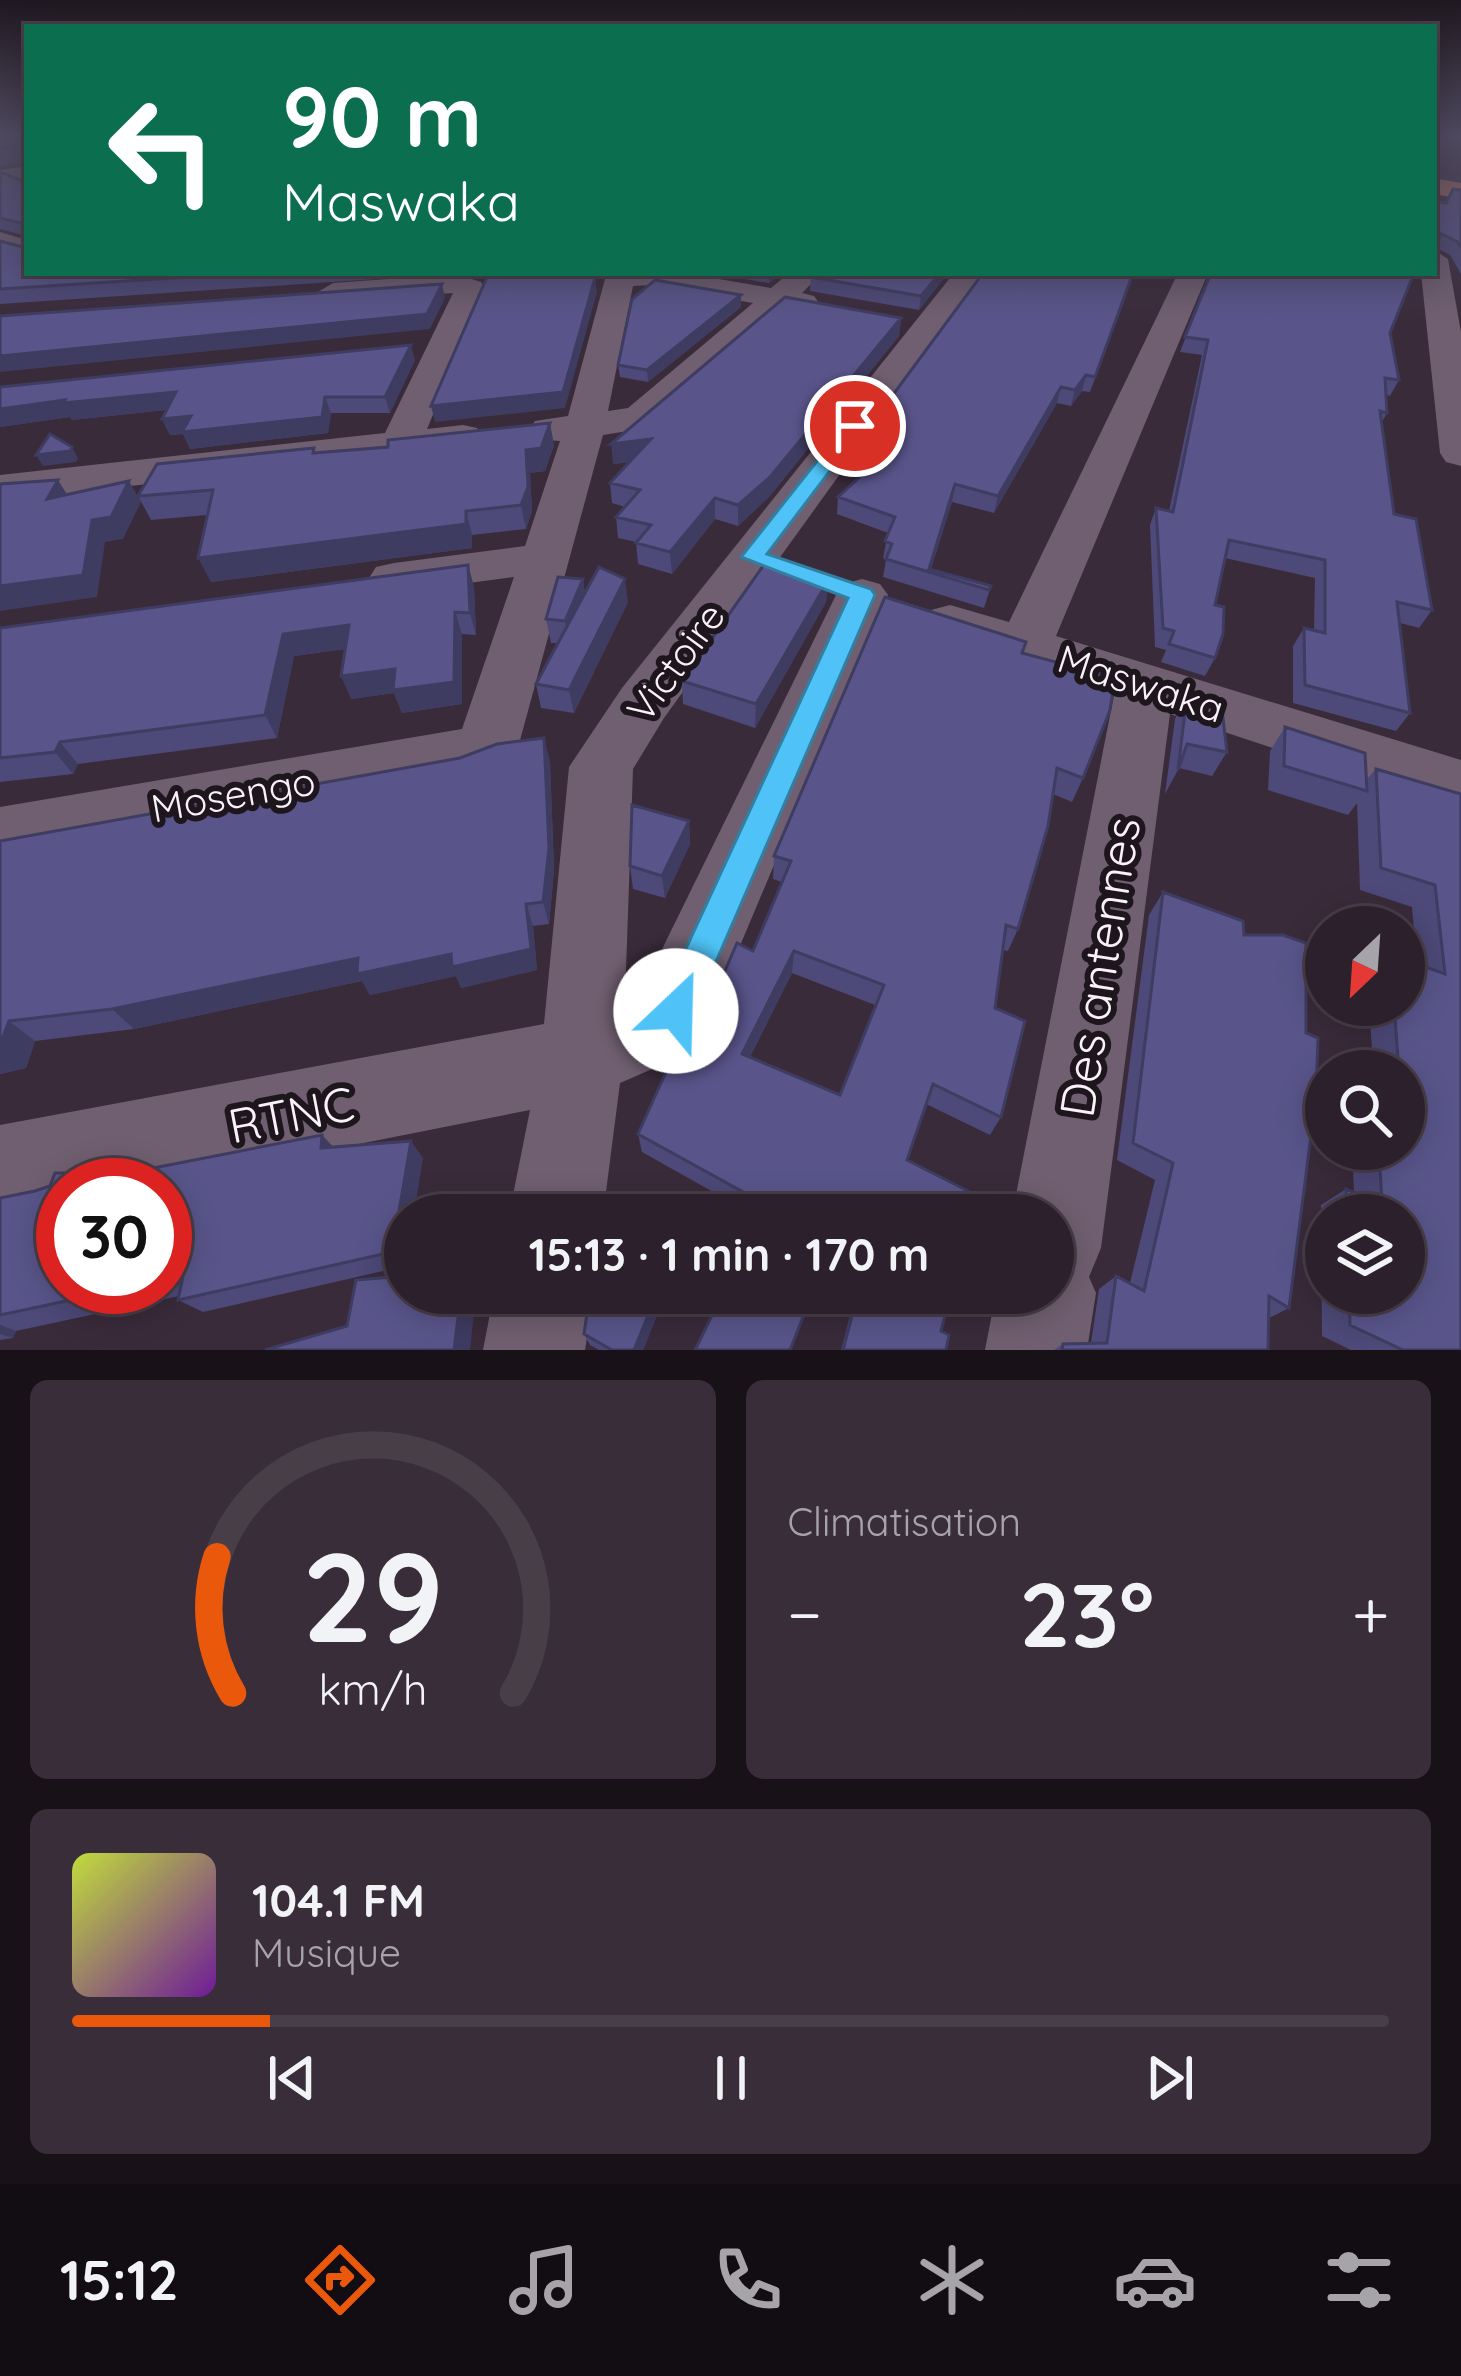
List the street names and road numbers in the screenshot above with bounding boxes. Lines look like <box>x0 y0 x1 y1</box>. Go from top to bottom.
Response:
street label: Victoire <box>615 593 735 731</box>
street label: Maswaka <box>1052 633 1230 733</box>
street label: Mosengo <box>147 755 319 833</box>
street label: Des antennes <box>1046 813 1152 1121</box>
street label: RTNC <box>223 1072 359 1156</box>

